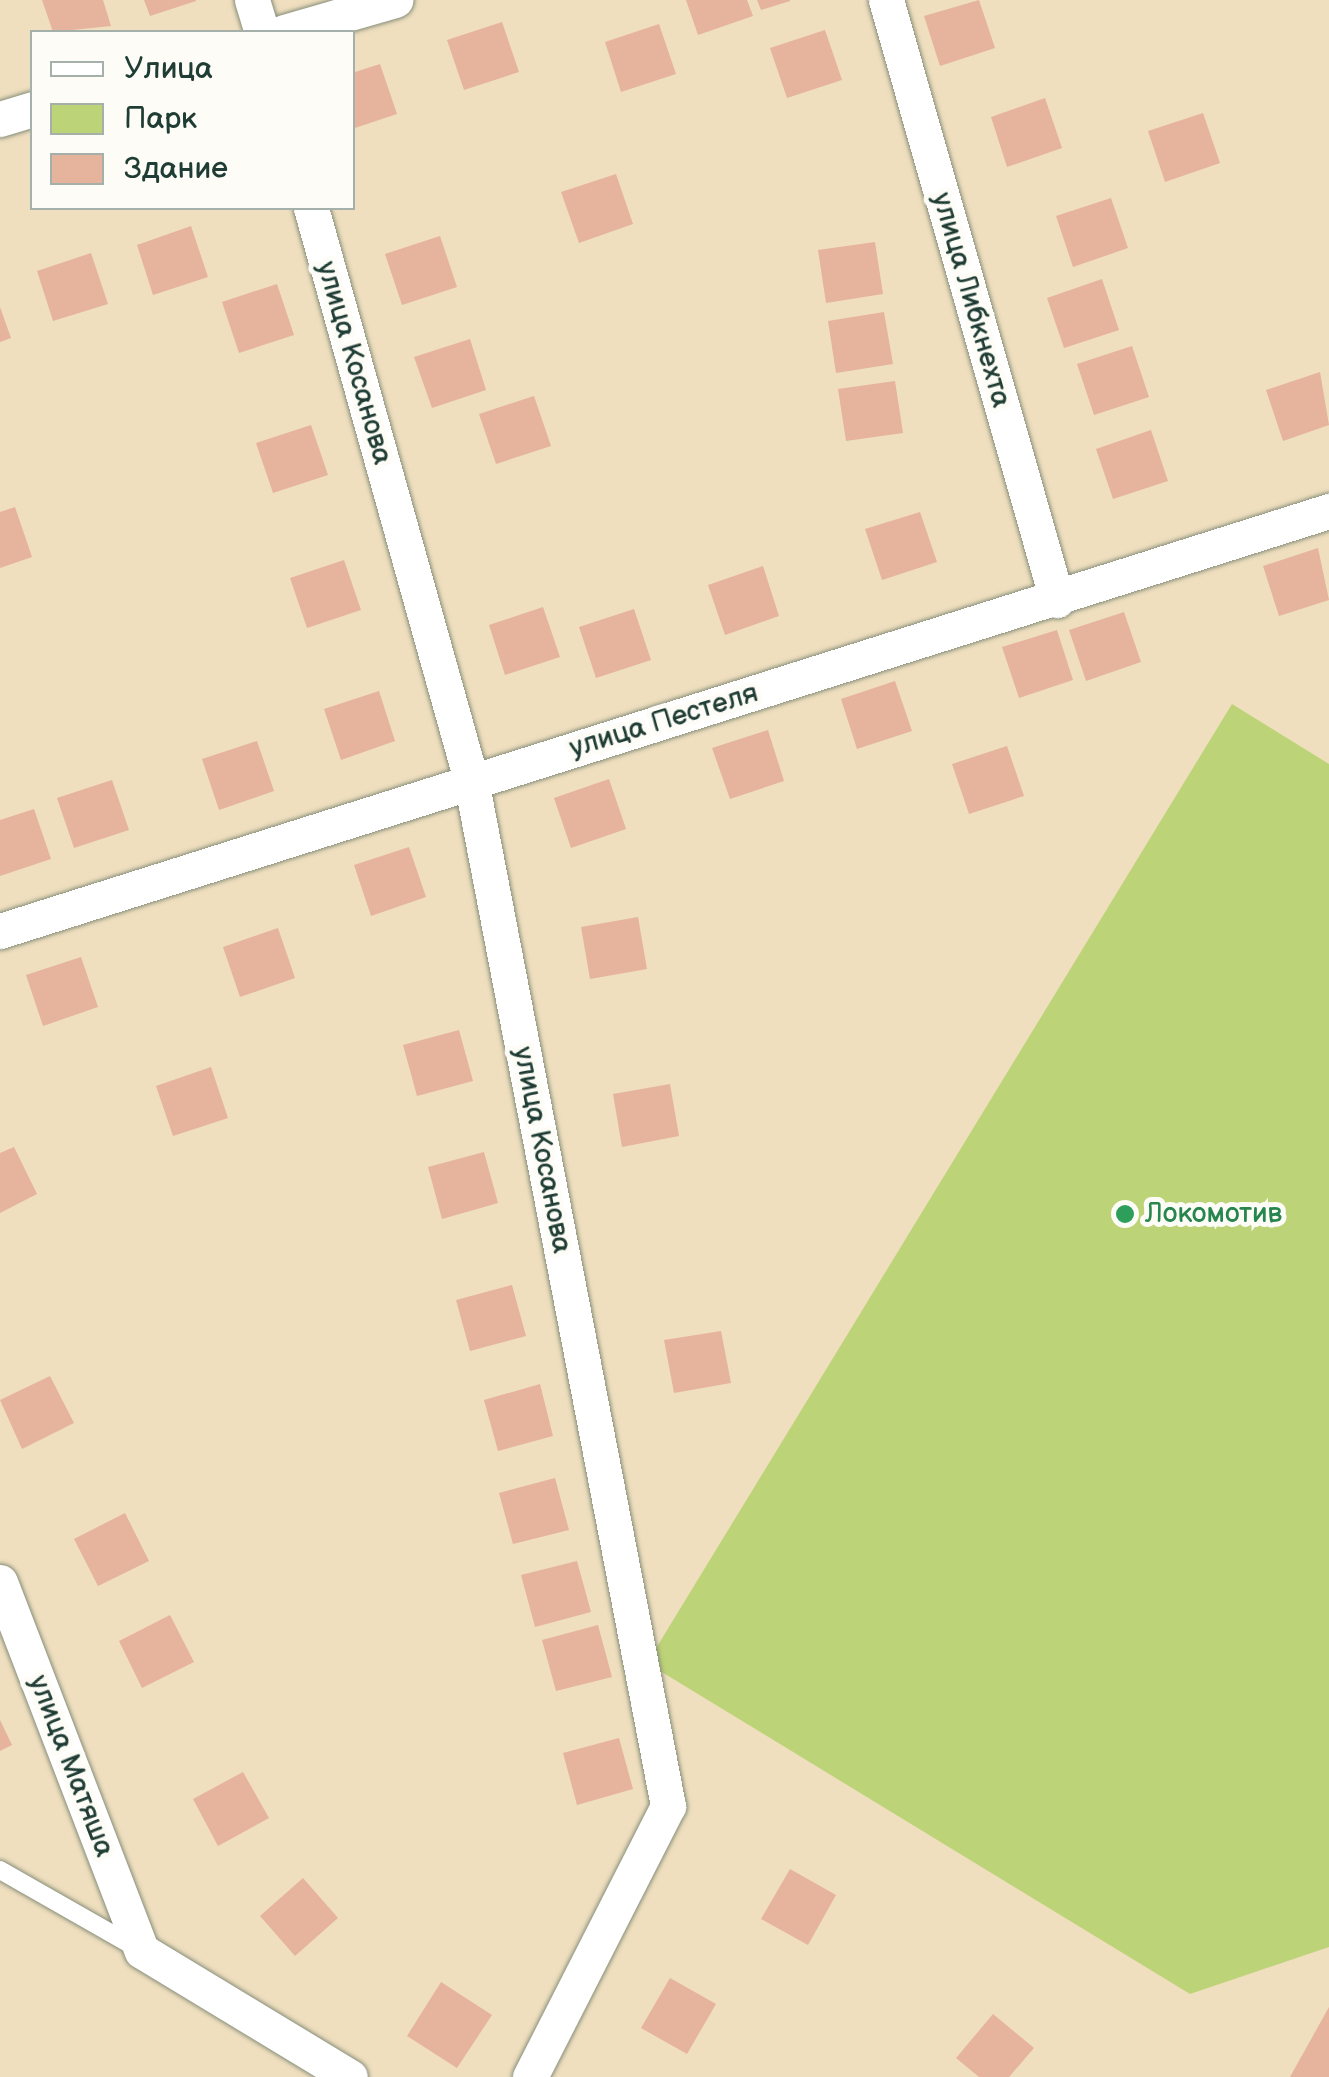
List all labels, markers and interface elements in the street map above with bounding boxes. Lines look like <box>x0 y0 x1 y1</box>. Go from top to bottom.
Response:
legend <box>30 30 355 210</box>
text: Улица <box>124 51 213 87</box>
text: Парк <box>124 101 197 137</box>
text: Здание <box>124 151 228 187</box>
street label: улица Либкнехта <box>924 189 1018 411</box>
street label: улица Косанова <box>309 258 399 468</box>
street label: улица Пестеля <box>566 676 762 766</box>
street label: улица Косанова <box>506 1044 578 1256</box>
place label: Локомотив <box>1145 1197 1282 1231</box>
marker: Локомотив <box>1114 1203 1136 1225</box>
street label: улица Матяша <box>21 1671 121 1861</box>

